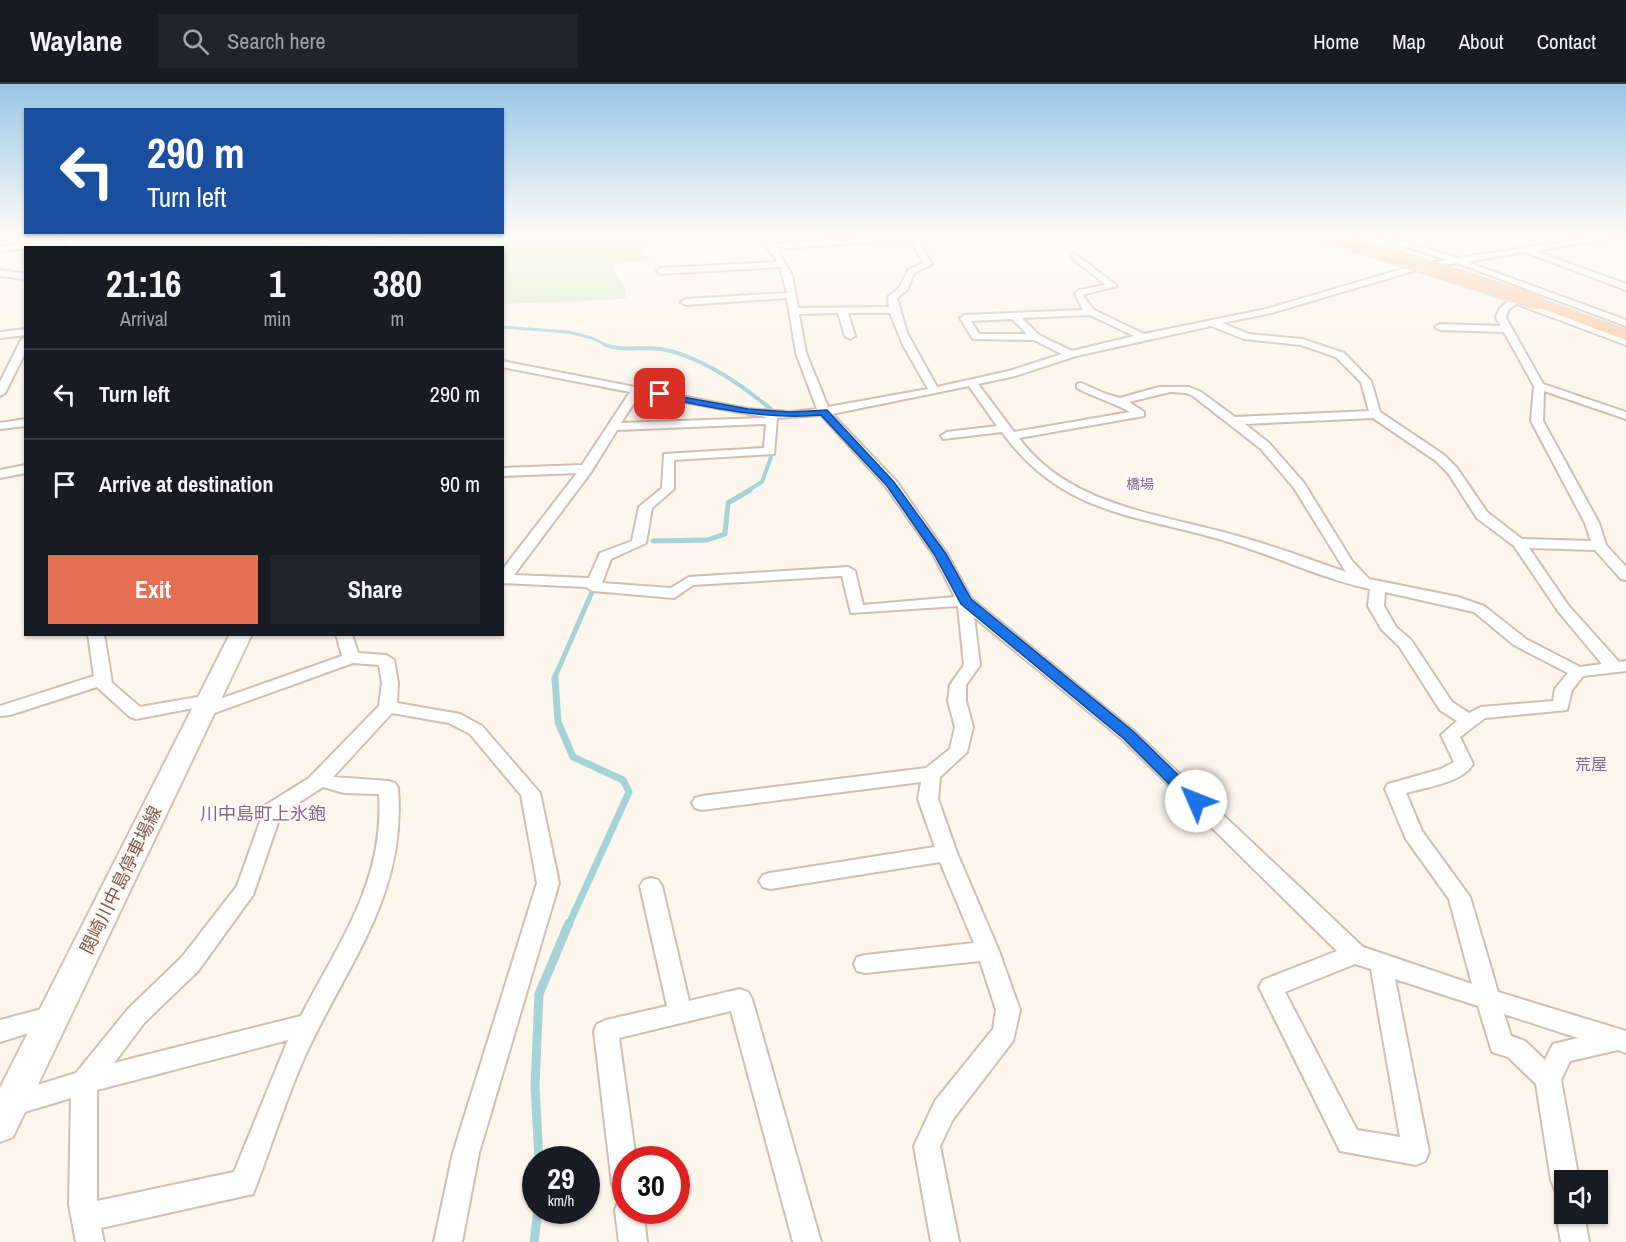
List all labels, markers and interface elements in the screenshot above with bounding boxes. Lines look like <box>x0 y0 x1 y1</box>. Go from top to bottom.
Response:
search box <box>158 14 578 68</box>
text: Waylane <box>30 22 122 60</box>
icon: search <box>179 25 212 58</box>
text: Search here <box>227 26 326 56</box>
text: Home <box>1313 27 1359 56</box>
text: Map <box>1392 27 1426 56</box>
text: About <box>1459 27 1504 56</box>
text: Contact <box>1537 27 1596 56</box>
text: 290 m <box>147 125 245 181</box>
icon: left <box>48 132 126 210</box>
text: Turn left <box>147 179 226 215</box>
text: 21:16 <box>106 260 181 308</box>
text: 1 <box>269 260 285 308</box>
text: 380 <box>373 260 422 308</box>
text: Arrival <box>120 305 167 332</box>
text: min <box>263 305 291 332</box>
text: m <box>391 305 404 332</box>
pin <box>634 368 685 419</box>
icon: arrive <box>643 377 676 410</box>
icon: left <box>48 378 81 411</box>
text: Turn left <box>99 379 170 409</box>
text: 290 m <box>430 379 480 409</box>
icon: arrive <box>48 468 81 501</box>
text: Arrive at destination <box>99 469 273 499</box>
text: 90 m <box>440 469 480 499</box>
district label: 橋場 <box>1126 475 1154 493</box>
button: Exit <box>48 555 258 624</box>
button: Share <box>270 555 480 624</box>
district label: 荒屋 <box>1575 753 1607 775</box>
position arrow <box>1164 769 1228 833</box>
street label: 関崎川中島停車場線 <box>74 801 167 958</box>
district label: 川中島町上氷鉋 <box>200 801 326 826</box>
speed limit sign: 30 <box>612 1146 690 1224</box>
text: 29 <box>547 1158 575 1198</box>
map controls <box>1554 1170 1608 1224</box>
button: sound <box>1554 1170 1608 1224</box>
text: km/h <box>548 1190 574 1211</box>

